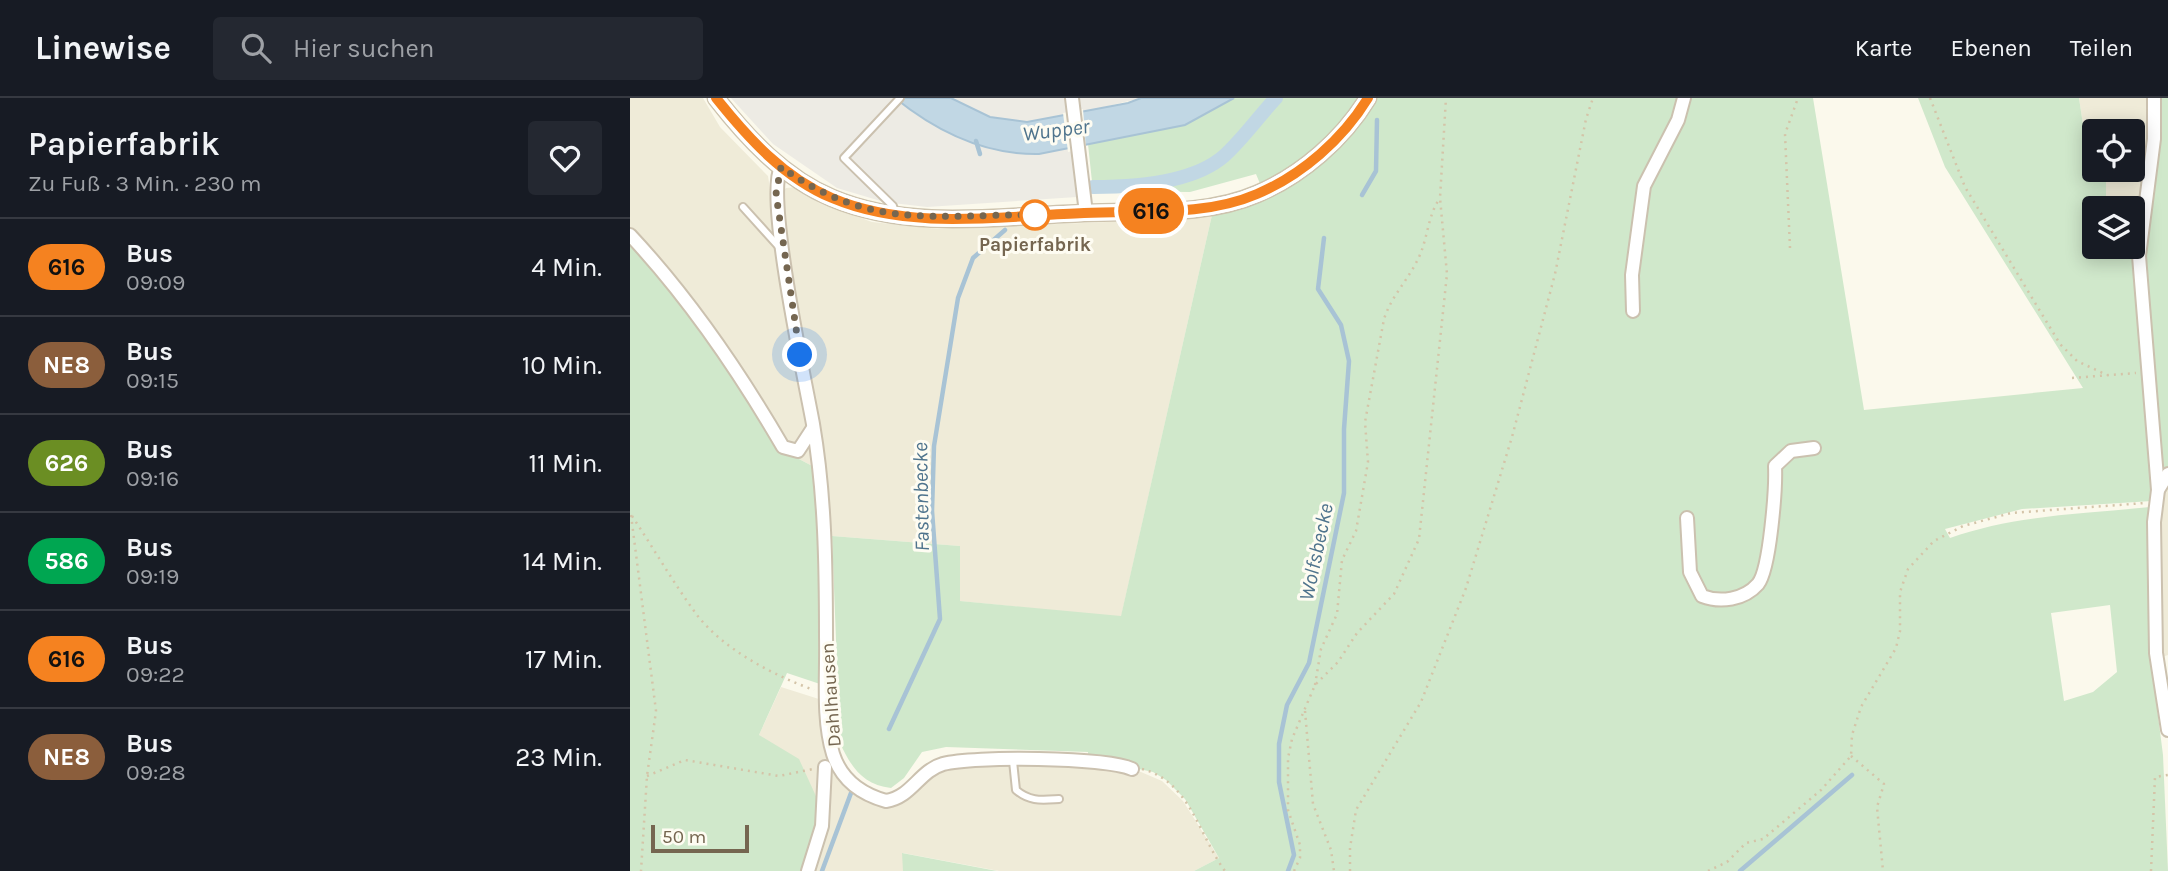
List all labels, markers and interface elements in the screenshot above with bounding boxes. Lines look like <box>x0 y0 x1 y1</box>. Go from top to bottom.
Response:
search box <box>213 17 703 80</box>
text: Linewise <box>35 29 171 67</box>
icon: search <box>237 29 275 67</box>
text: Hier suchen <box>293 33 435 64</box>
text: Karte <box>1855 34 1912 62</box>
text: Ebenen <box>1950 34 2032 62</box>
text: Teilen <box>2070 34 2133 62</box>
water label: Wupper <box>1021 114 1092 146</box>
map controls <box>2082 119 2145 259</box>
button: locate <box>2082 119 2145 182</box>
button: heart <box>528 121 602 195</box>
text: Papierfabrik <box>28 125 220 163</box>
text: Zu Fuß · 3 Min. · 230 m <box>28 170 262 197</box>
line badge: 616 <box>1111 188 1191 234</box>
button: layers <box>2082 196 2145 259</box>
text: 616 <box>1132 197 1170 225</box>
marker: Papierfabrik <box>1020 200 1050 230</box>
place label: Papierfabrik <box>979 234 1091 256</box>
text: Bus <box>126 238 173 269</box>
text: 4 Min. <box>531 252 602 283</box>
text: 616 <box>48 253 85 281</box>
text: 09:09 <box>126 269 185 296</box>
text: Bus <box>126 336 173 367</box>
your location <box>782 337 817 372</box>
text: 10 Min. <box>522 350 602 381</box>
text: NE8 <box>43 351 90 379</box>
text: 09:15 <box>126 367 179 394</box>
text: Bus <box>126 434 173 465</box>
water label: Fastenbecke <box>908 442 934 552</box>
text: 11 Min. <box>529 448 602 479</box>
text: 626 <box>45 449 88 477</box>
text: 09:16 <box>126 465 179 492</box>
water label: Wolfsbecke <box>1294 501 1338 603</box>
text: Bus <box>126 532 173 563</box>
text: 14 Min. <box>523 546 602 577</box>
text: 586 <box>44 547 89 575</box>
text: 09:19 <box>126 563 179 590</box>
text: Bus <box>126 630 173 661</box>
street label: Dahlhausen <box>816 642 846 748</box>
text: 17 Min. <box>525 644 602 675</box>
text: 616 <box>48 645 85 673</box>
text: 09:22 <box>126 661 185 688</box>
text: Bus <box>126 728 173 759</box>
text: 23 Min. <box>515 742 602 773</box>
text: NE8 <box>43 743 90 771</box>
text: 09:28 <box>126 759 186 786</box>
scale bar <box>651 822 749 854</box>
text: 50 m <box>662 826 706 848</box>

